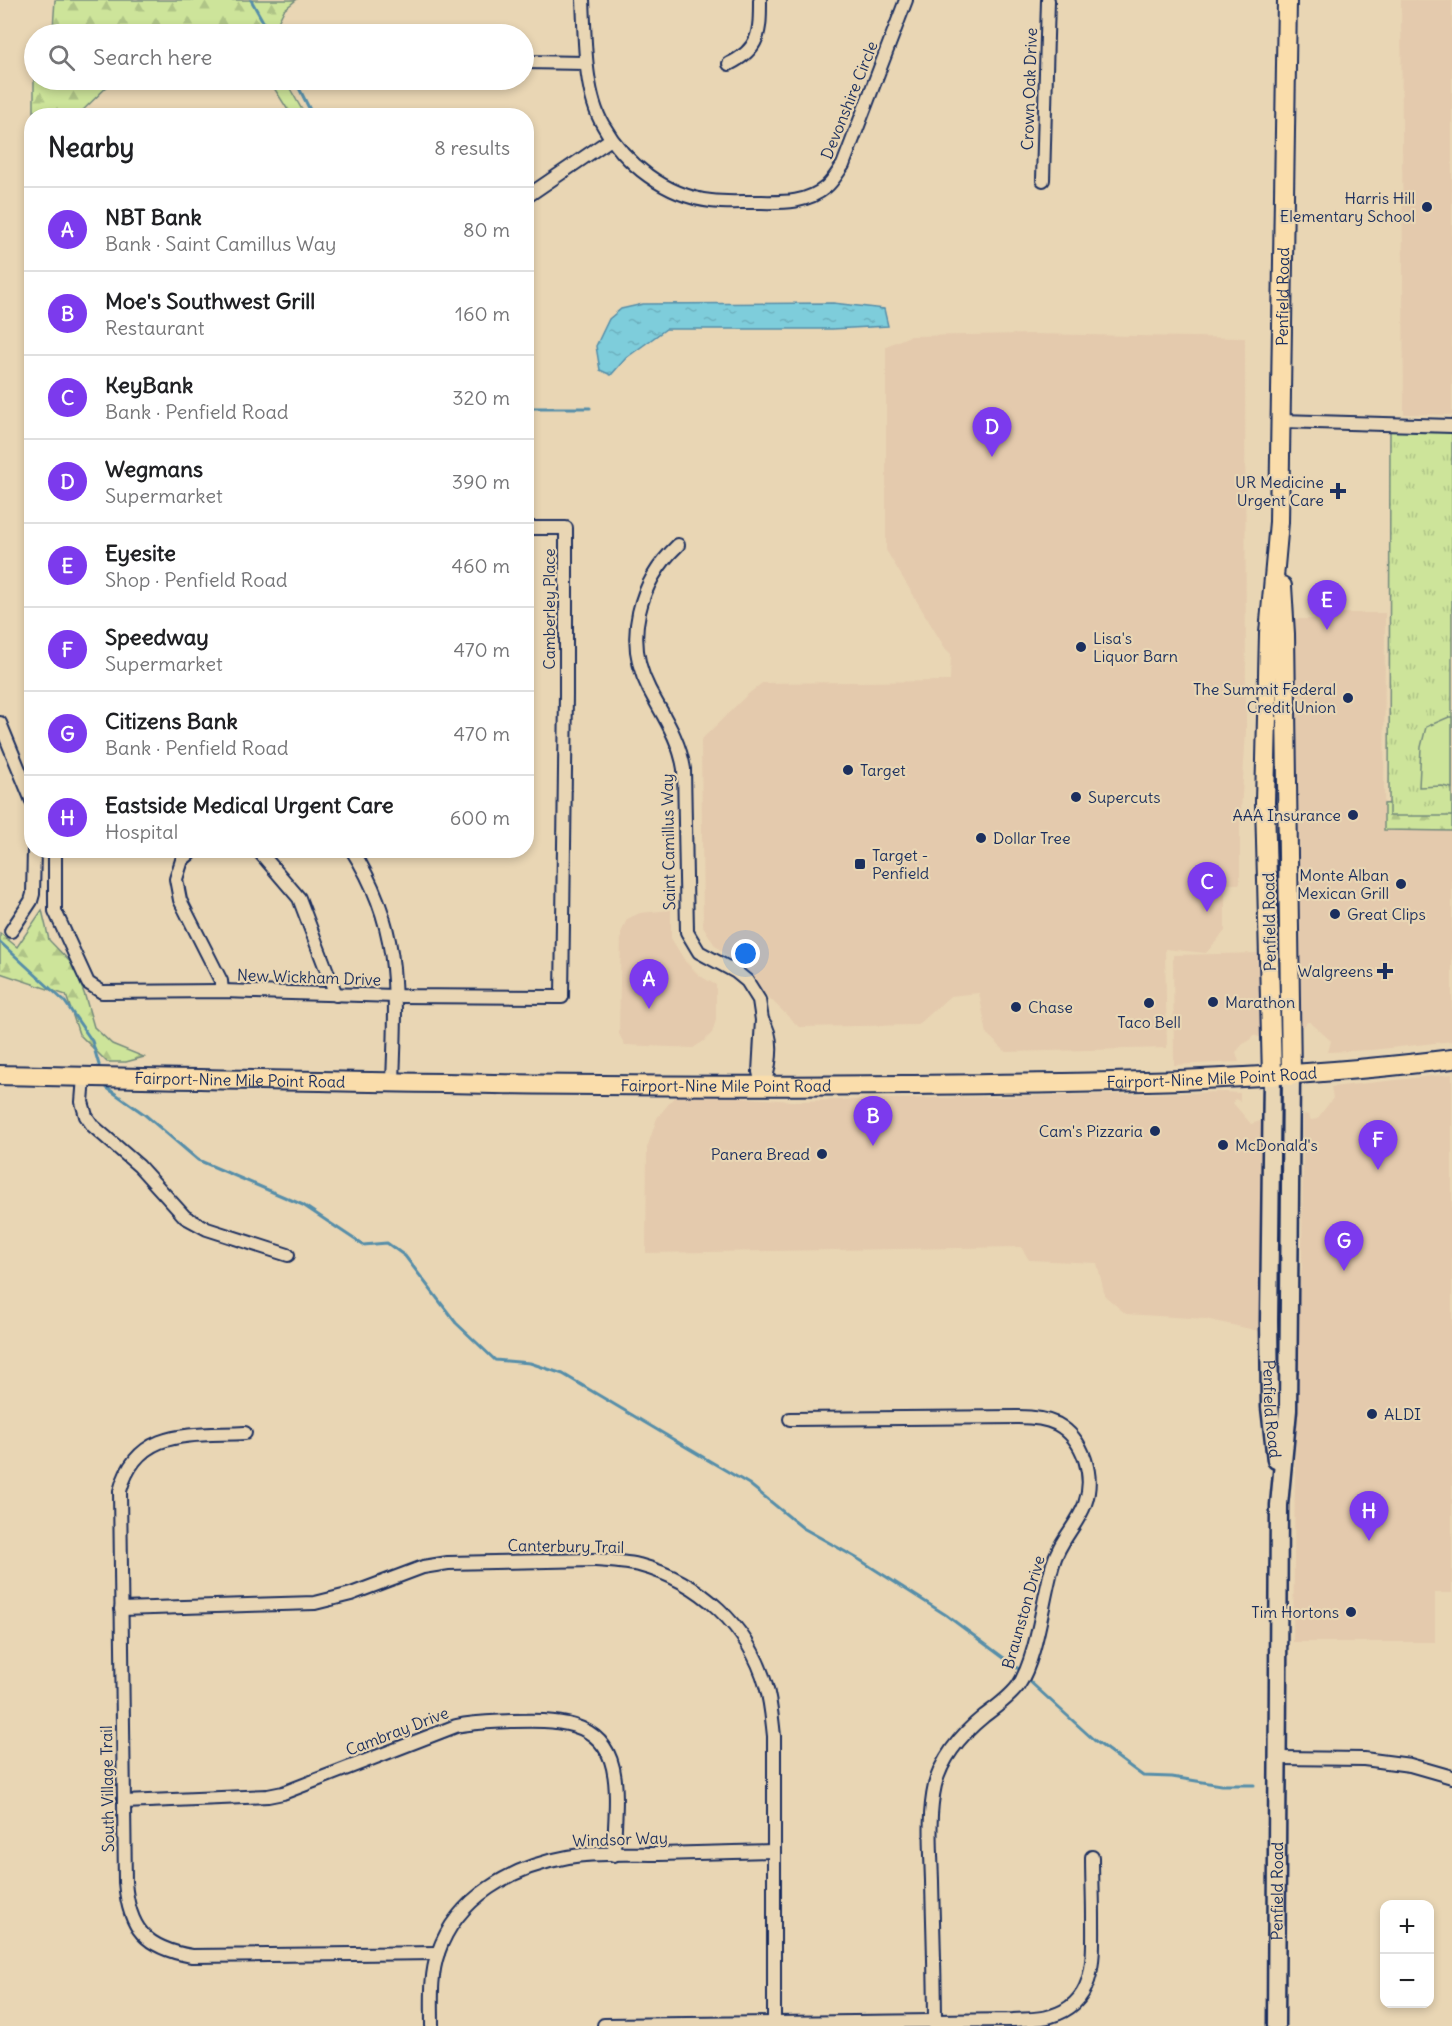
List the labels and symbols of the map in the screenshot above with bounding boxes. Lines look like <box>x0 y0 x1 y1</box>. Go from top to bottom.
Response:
street label: Crown Oak Drive <box>1017 27 1041 151</box>
street label: Devonshire Circle <box>816 38 882 162</box>
place label: Harris Hill Elementary School <box>1280 188 1415 226</box>
marker: Harris Hill Elementary School <box>1420 200 1434 214</box>
street label: Penfield Road <box>1272 247 1293 346</box>
pin: D <box>972 408 1012 457</box>
place label: UR Medicine Urgent Care <box>1235 472 1324 510</box>
marker: UR Medicine Urgent Care <box>1329 482 1347 500</box>
street label: Camberley Place <box>539 548 559 670</box>
pin: E <box>1308 580 1346 630</box>
place label: Lisa's Liquor Barn <box>1093 628 1178 666</box>
marker: Lisa's Liquor Barn <box>1074 640 1088 654</box>
place label: The Summit Federal Credit Union <box>1193 679 1336 717</box>
marker: The Summit Federal Credit Union <box>1341 691 1355 705</box>
place label: Target <box>860 760 906 780</box>
marker: Target <box>841 763 855 777</box>
street label: Saint Camillus Way <box>657 773 679 911</box>
place label: Supercuts <box>1088 787 1161 807</box>
marker: Supercuts <box>1069 790 1083 804</box>
place label: AAA Insurance <box>1232 805 1341 825</box>
marker: AAA Insurance <box>1346 808 1360 822</box>
place label: Dollar Tree <box>993 828 1071 848</box>
marker: Dollar Tree <box>974 831 988 845</box>
place label: Target - Penfield <box>872 845 929 883</box>
marker: Target - Penfield <box>853 857 867 871</box>
pin: C <box>1188 862 1226 912</box>
place label: Monte Alban Mexican Grill <box>1297 865 1389 903</box>
street label: Penfield Road <box>1258 873 1280 971</box>
marker: Monte Alban Mexican Grill <box>1394 877 1408 891</box>
place label: Great Clips <box>1347 904 1426 924</box>
marker: Great Clips <box>1328 907 1342 921</box>
your location <box>731 939 760 968</box>
pin: A <box>630 960 668 1009</box>
place label: Walgreens <box>1297 961 1373 981</box>
street label: New Wickham Drive <box>236 964 382 990</box>
marker: Walgreens <box>1378 964 1392 978</box>
place label: Marathon <box>1225 992 1295 1012</box>
marker: Marathon <box>1206 995 1220 1009</box>
marker: Taco Bell <box>1142 996 1156 1010</box>
place label: Chase <box>1028 997 1073 1017</box>
marker: Chase <box>1009 1000 1023 1014</box>
place label: Taco Bell <box>1117 1012 1181 1032</box>
street label: Fairport-Nine Mile Point Road <box>1106 1062 1318 1092</box>
street label: Fairport-Nine Mile Point Road <box>134 1068 346 1092</box>
street label: Fairport-Nine Mile Point Road <box>620 1075 831 1096</box>
pin: B <box>854 1096 892 1146</box>
pin: F <box>1358 1120 1398 1170</box>
place label: Cam's Pizzaria <box>1039 1121 1143 1141</box>
marker: Cam's Pizzaria <box>1148 1124 1162 1138</box>
place label: McDonald's <box>1235 1135 1318 1155</box>
marker: McDonald's <box>1216 1138 1230 1152</box>
place label: Panera Bread <box>711 1144 810 1164</box>
marker: Panera Bread <box>815 1147 829 1161</box>
pin: G <box>1324 1222 1364 1271</box>
street label: Penfield Road <box>1259 1360 1286 1459</box>
place label: ALDI <box>1384 1404 1421 1424</box>
marker: ALDI <box>1365 1407 1379 1421</box>
pin: H <box>1350 1492 1388 1541</box>
street label: Canterbury Trail <box>508 1535 624 1557</box>
street label: Braunston Drive <box>997 1553 1049 1671</box>
place label: Tim Hortons <box>1251 1602 1339 1622</box>
marker: Tim Hortons <box>1344 1605 1358 1619</box>
street label: Cambray Drive <box>343 1702 451 1760</box>
street label: South Village Trail <box>96 1725 118 1853</box>
street label: Windsor Way <box>572 1827 668 1851</box>
street label: Penfield Road <box>1266 1842 1287 1940</box>

